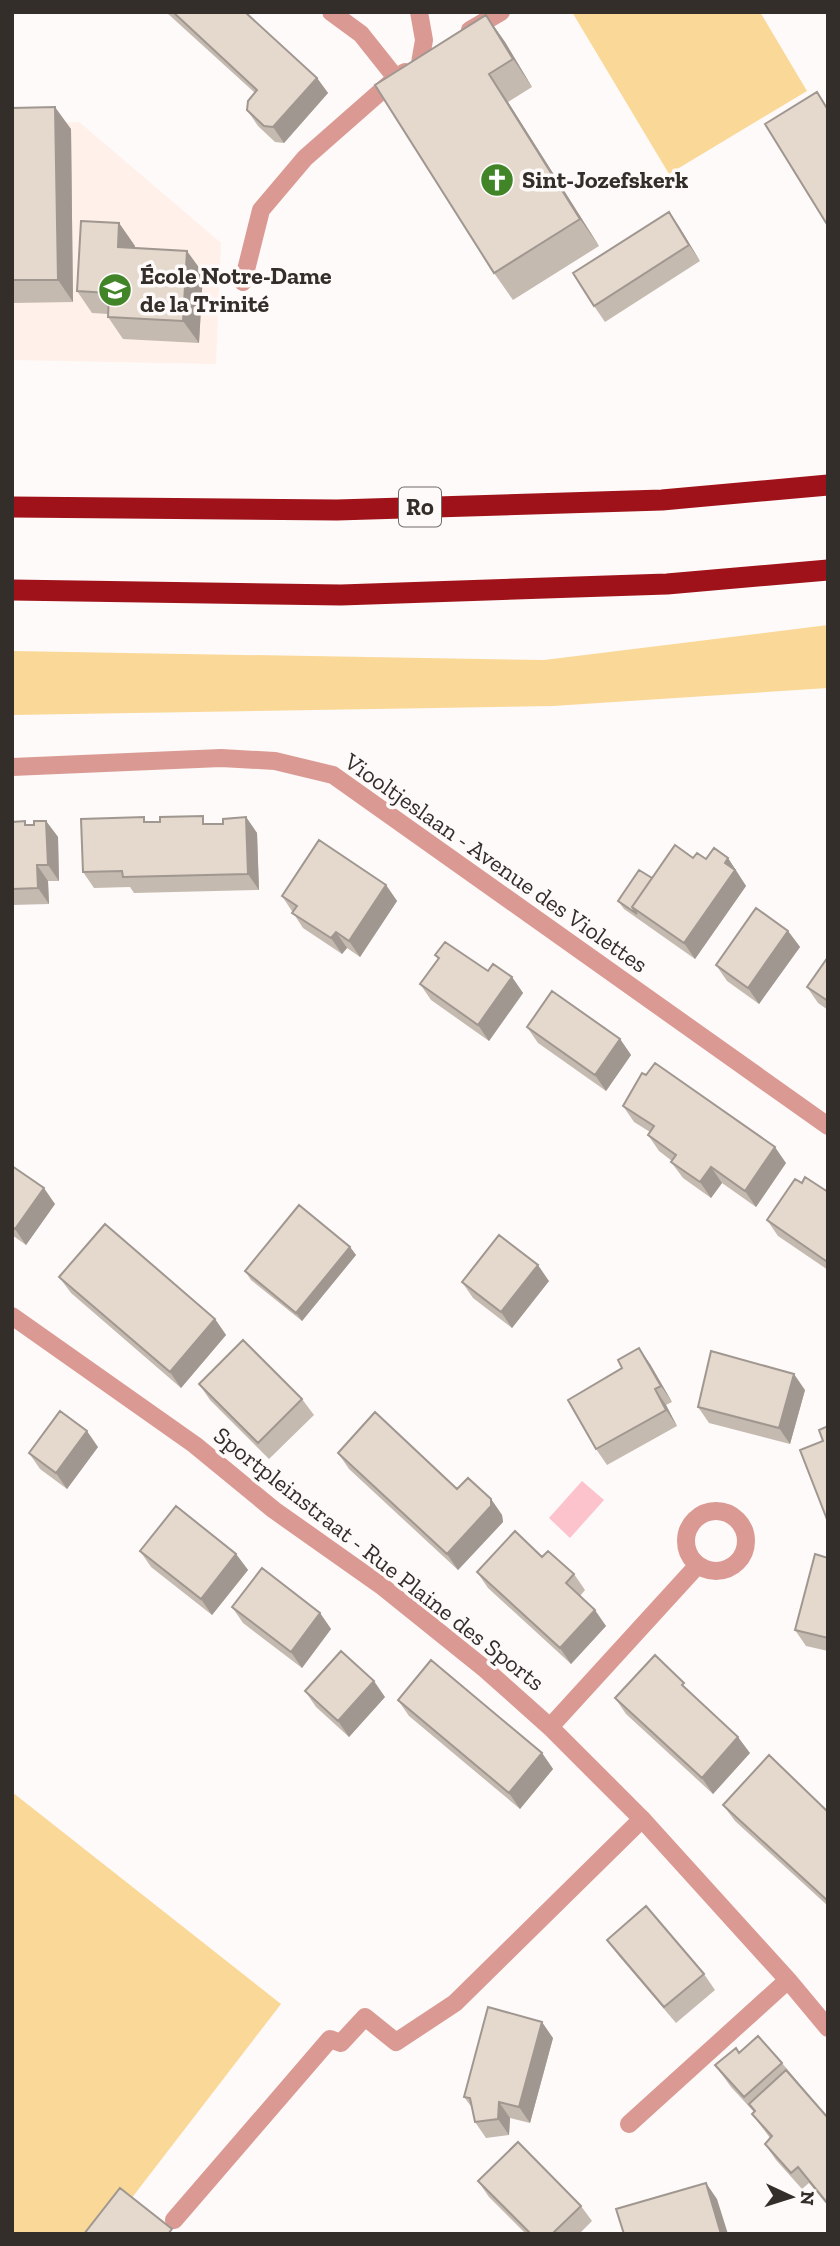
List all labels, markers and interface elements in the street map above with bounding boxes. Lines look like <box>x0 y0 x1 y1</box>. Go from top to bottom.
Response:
church icon: Sint-Jozefskerk <box>478 161 516 199</box>
place label: Sint-Jozefskerk <box>522 165 688 194</box>
place label: École Notre-Dame de la Trinité <box>140 261 332 318</box>
school or university icon: École Notre-Dame de la Trinité <box>96 271 134 309</box>
road number: R0 <box>399 488 441 526</box>
street label: Viooltjeslaan - Avenue des Violettes <box>338 746 654 979</box>
street label: Sportpleinstraat - Rue Plaine des Sports <box>208 1420 550 1697</box>
north arrow <box>756 2162 826 2232</box>
text: N <box>795 2190 819 2206</box>

